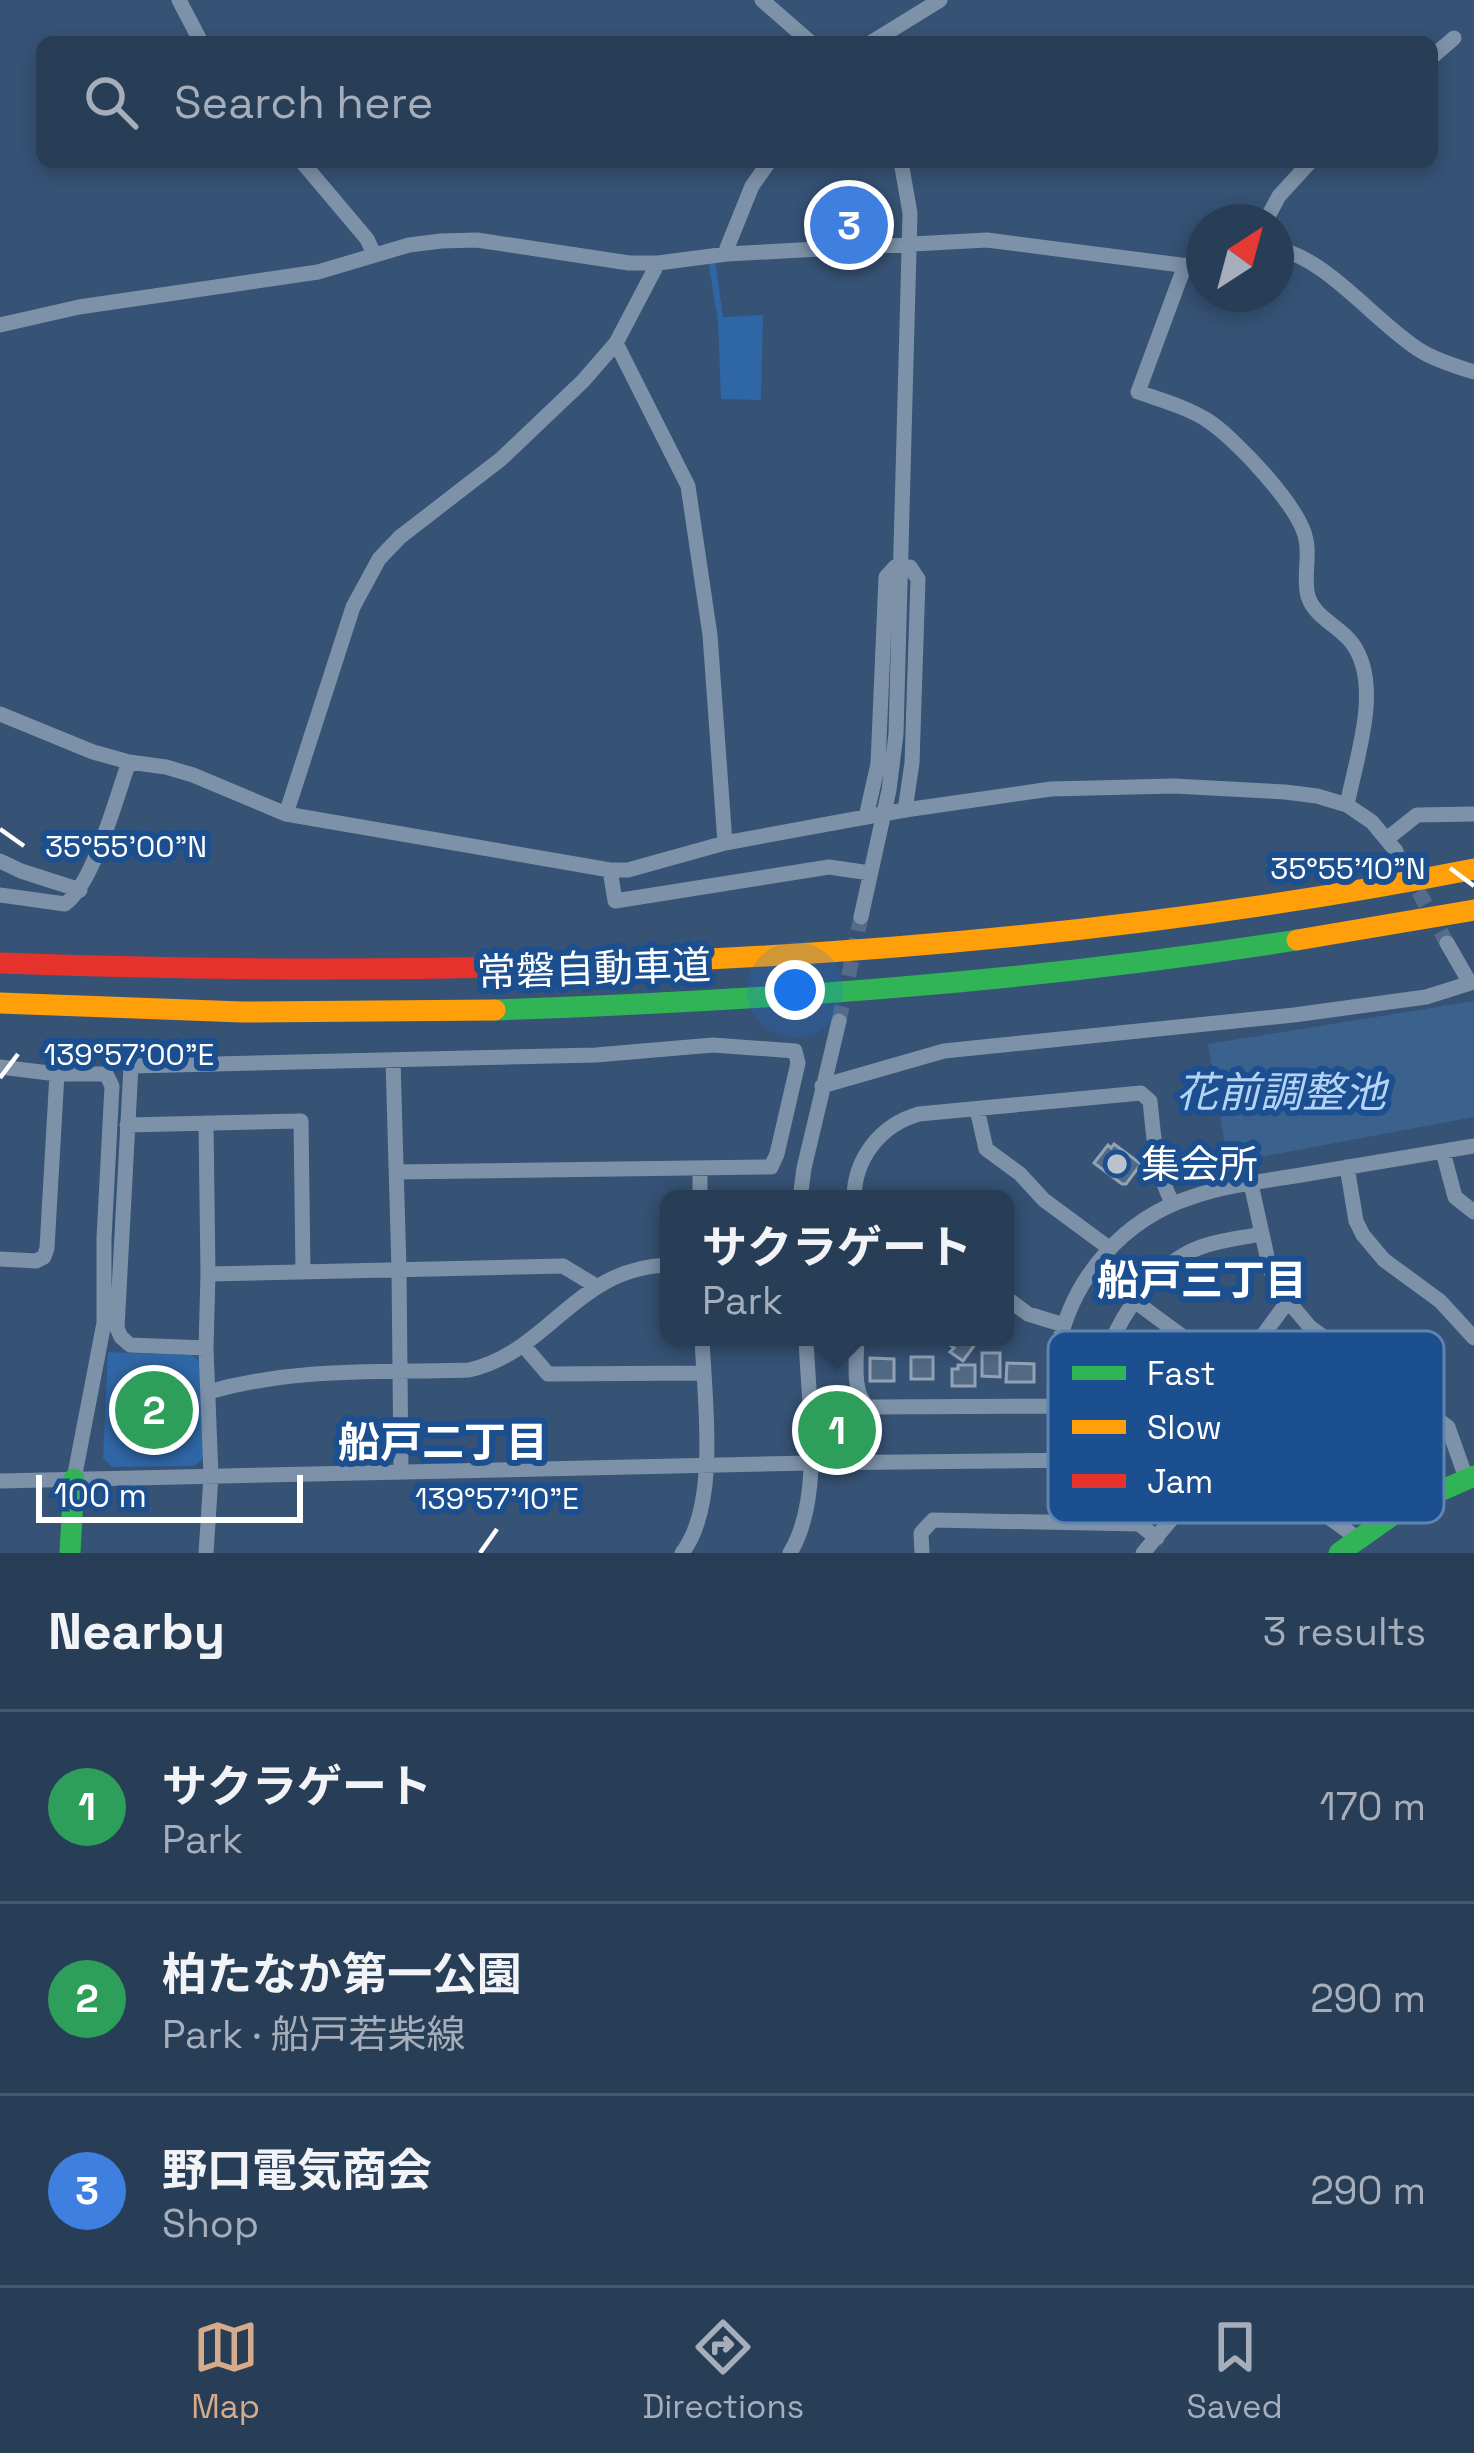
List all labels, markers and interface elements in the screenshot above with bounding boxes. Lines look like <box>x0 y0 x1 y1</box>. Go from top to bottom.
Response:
search box <box>36 36 1438 168</box>
icon: search <box>78 69 144 135</box>
text: Search here <box>174 74 433 131</box>
pin: 3 <box>810 180 888 270</box>
north arrow <box>1186 204 1294 312</box>
text: 35°55'00"N <box>45 827 207 866</box>
text: 35°55'10"N <box>1270 849 1426 888</box>
street label: 常磐自動車道 <box>476 940 712 998</box>
your location <box>765 960 825 1020</box>
text: 139°57'00"E <box>44 1035 214 1074</box>
water label: 花前調整池 <box>1176 1066 1390 1119</box>
place label: 集会所 <box>1141 1140 1258 1189</box>
marker: 集会所 <box>1104 1151 1130 1177</box>
popup <box>660 1190 1014 1346</box>
text: サクラゲート <box>702 1219 972 1276</box>
district label: 船戸三丁目 <box>1097 1254 1307 1307</box>
text: Park <box>702 1276 783 1325</box>
legend <box>1048 1331 1444 1523</box>
text: Fast <box>1147 1353 1216 1395</box>
pin: 2 <box>115 1365 193 1455</box>
pin: 1 <box>798 1385 876 1475</box>
text: Slow <box>1147 1407 1222 1449</box>
district label: 船戸二丁目 <box>338 1416 548 1469</box>
text: Jam <box>1147 1461 1213 1503</box>
scale bar <box>36 1469 303 1522</box>
text: 100 m <box>54 1475 147 1517</box>
text: 139°57'10"E <box>415 1479 579 1518</box>
text: Nearby <box>48 1599 225 1664</box>
text: 3 results <box>1263 1607 1426 1656</box>
text: サクラゲート <box>162 1758 432 1815</box>
text: 1 <box>78 1782 96 1831</box>
text: 170 m <box>1319 1782 1426 1831</box>
text: Park <box>162 1815 243 1864</box>
text: 柏たなか第一公園 <box>162 1946 522 2003</box>
text: 2 <box>75 1974 99 2023</box>
text: 290 m <box>1310 1974 1426 2023</box>
text: Park · 船戸若柴線 <box>162 2010 465 2059</box>
text: 野口電気商会 <box>162 2142 432 2199</box>
text: 3 <box>75 2166 99 2215</box>
text: 290 m <box>1310 2166 1426 2215</box>
text: Shop <box>162 2199 259 2248</box>
tab: Map <box>191 2314 260 2428</box>
tab: Directions <box>642 2314 804 2428</box>
tab: Saved <box>1187 2314 1283 2428</box>

